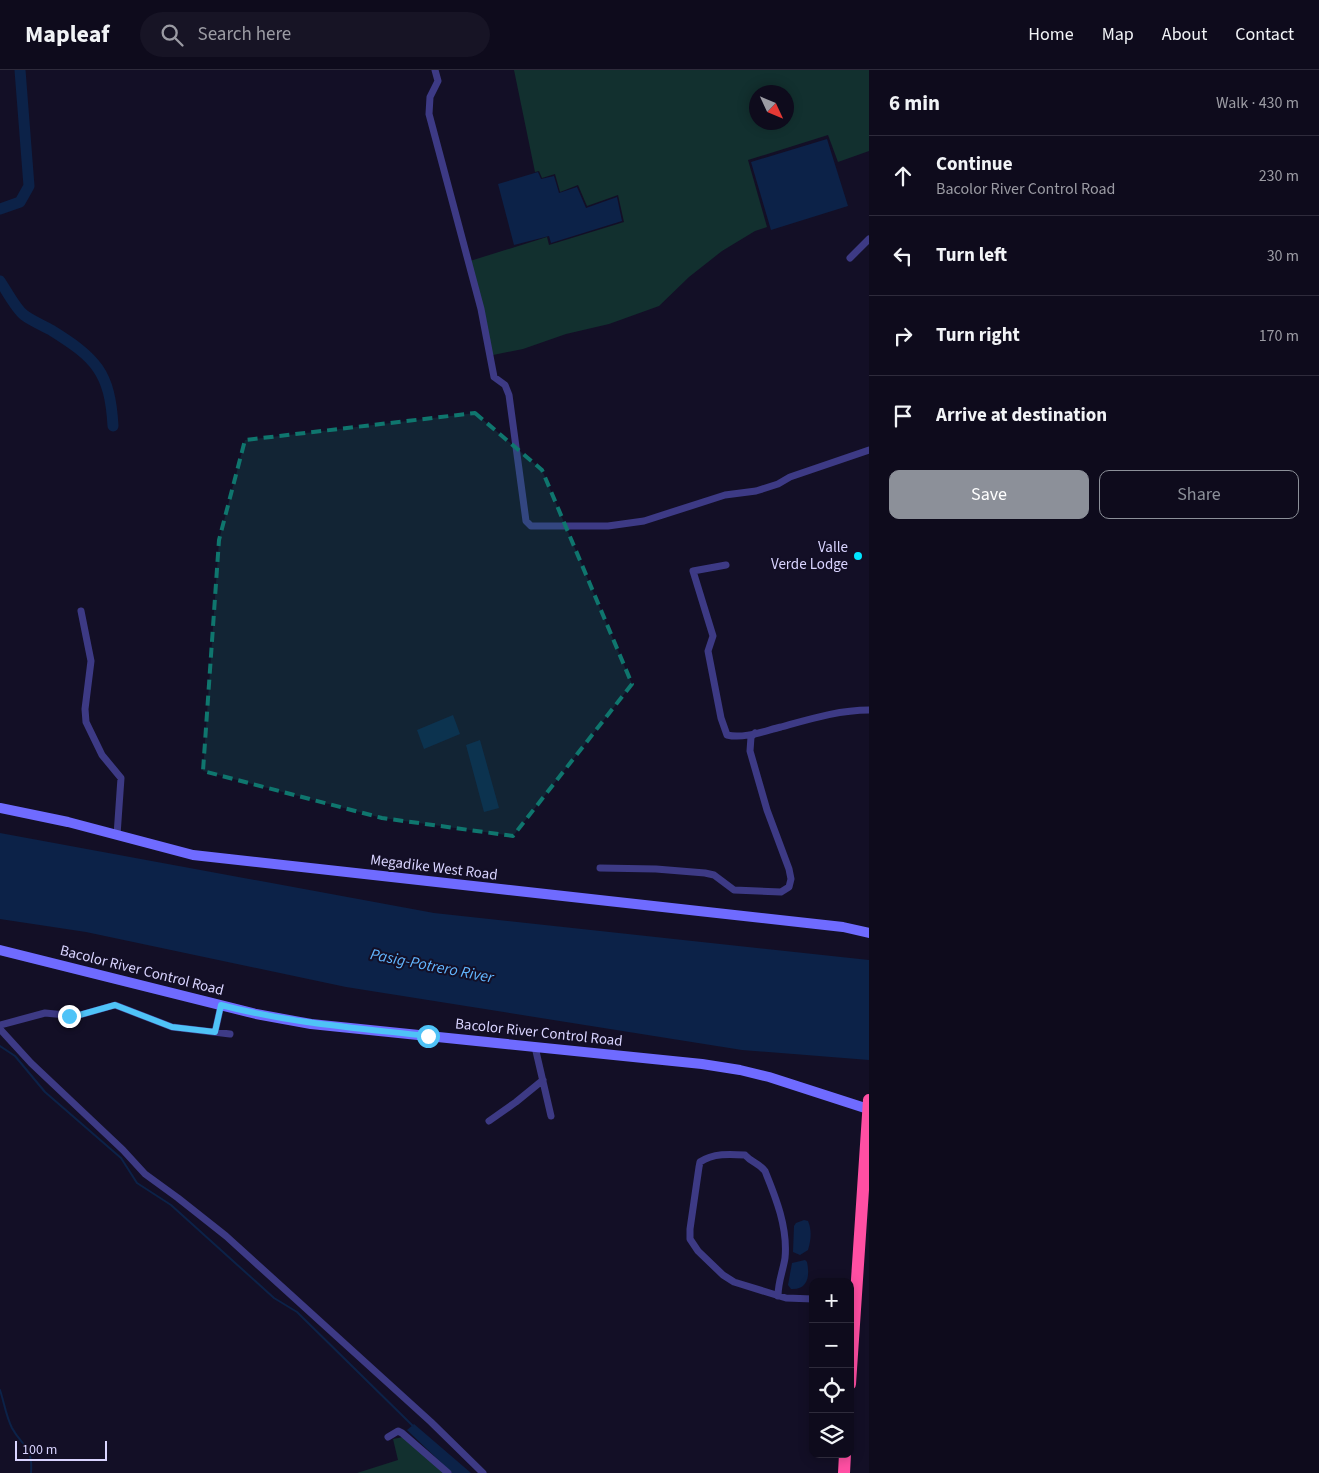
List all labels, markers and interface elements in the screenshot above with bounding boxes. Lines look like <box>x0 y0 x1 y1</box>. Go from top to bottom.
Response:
search box <box>140 12 490 57</box>
text: Mapleaf <box>25 17 110 52</box>
icon: search <box>158 21 186 49</box>
text: Search here <box>198 21 291 48</box>
text: Home <box>1028 22 1074 47</box>
text: Map <box>1102 22 1134 47</box>
text: About <box>1162 22 1207 47</box>
text: Contact <box>1235 22 1294 47</box>
north arrow <box>749 85 794 130</box>
text: 6 min <box>889 88 940 118</box>
text: Walk · 430 m <box>1216 92 1299 114</box>
text: Continue <box>936 151 1013 178</box>
icon: ahead <box>889 162 917 190</box>
text: 230 m <box>1259 165 1299 187</box>
text: Bacolor River Control Road <box>936 178 1115 200</box>
icon: left <box>889 242 917 270</box>
text: Turn left <box>936 242 1007 269</box>
text: 30 m <box>1267 245 1299 267</box>
icon: right <box>889 322 917 350</box>
text: Turn right <box>936 322 1020 349</box>
text: 170 m <box>1259 325 1299 347</box>
icon: arrive <box>889 402 917 430</box>
text: Arrive at destination <box>936 402 1107 429</box>
button: Save <box>889 470 1089 519</box>
button: Share <box>1099 470 1299 519</box>
place label: Valle Verde Lodge <box>771 537 848 575</box>
marker: Valle Verde Lodge <box>852 550 864 562</box>
street label: Megadike West Road <box>369 849 499 886</box>
street label: Bacolor River Control Road <box>58 940 226 1001</box>
water label: Pasig-Potrero River <box>368 943 497 989</box>
route end <box>58 1005 81 1028</box>
street label: Bacolor River Control Road <box>454 1013 624 1052</box>
route start <box>417 1025 440 1048</box>
map controls <box>809 1278 854 1458</box>
button: + <box>809 1278 854 1323</box>
button: − <box>809 1323 854 1368</box>
button: locate <box>809 1368 854 1413</box>
button: layers <box>809 1413 854 1458</box>
scale bar <box>15 1438 108 1461</box>
text: 100 m <box>22 1440 57 1460</box>

